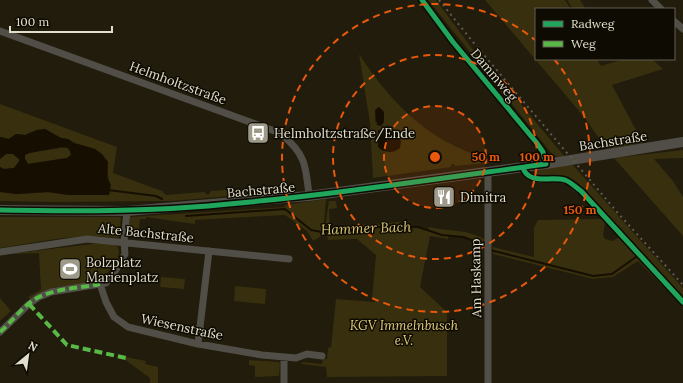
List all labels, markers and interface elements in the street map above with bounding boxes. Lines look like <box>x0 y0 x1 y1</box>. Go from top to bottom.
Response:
scale bar <box>10 8 112 34</box>
legend <box>535 8 675 60</box>
text: 100 m <box>16 14 49 29</box>
text: Radweg <box>571 16 615 31</box>
text: Weg <box>571 36 596 51</box>
street label: Dammweg <box>467 45 522 106</box>
street label: Helmholtzstraße <box>127 58 229 108</box>
bus stop icon: Helmholtzstraße/Ende <box>245 120 271 146</box>
place label: Helmholtzstraße/Ende <box>274 125 415 142</box>
street label: Bachstraße <box>578 127 648 155</box>
text: 50 m <box>472 149 500 164</box>
text: 100 m <box>520 149 554 164</box>
centre of rings <box>428 150 442 164</box>
street label: Bachstraße <box>226 179 296 201</box>
restaurant icon: Dimitra <box>431 184 457 210</box>
place label: Dimitra <box>460 189 506 206</box>
text: 150 m <box>563 202 597 217</box>
water label: Hammer Bach <box>320 217 412 239</box>
street label: Alte Bachstraße <box>96 219 195 246</box>
street label: Am Haskamp <box>467 238 485 319</box>
place label: Bolzplatz Marienplatz <box>86 254 159 286</box>
sports icon: Bolzplatz Marienplatz <box>57 256 83 282</box>
street label: Wiesenstraße <box>139 310 225 344</box>
park label: KGV Immelnbusch e.V. <box>350 317 459 349</box>
north arrow <box>8 335 48 375</box>
text: N <box>26 338 40 355</box>

